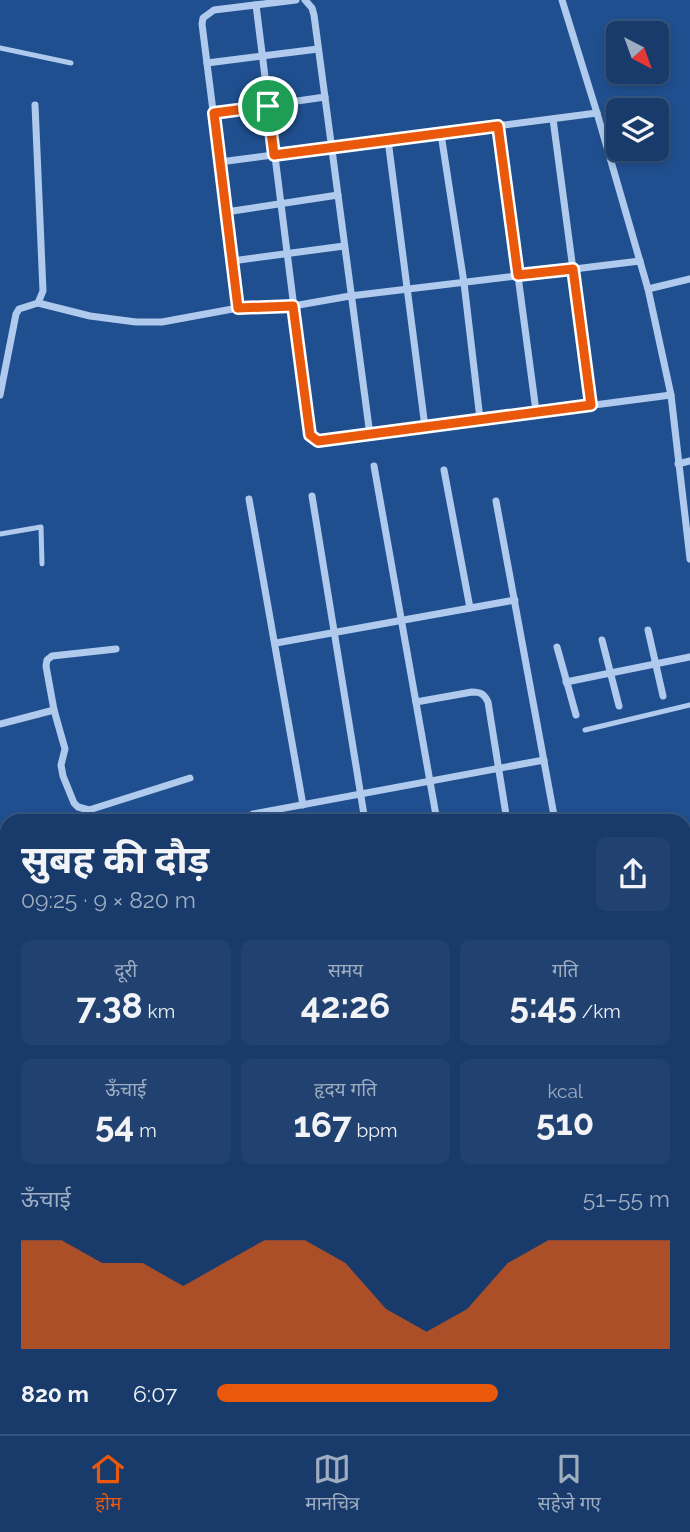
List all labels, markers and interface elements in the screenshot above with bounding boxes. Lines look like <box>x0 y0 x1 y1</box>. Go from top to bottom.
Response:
north arrow <box>606 21 668 84</box>
map controls <box>606 21 669 161</box>
pin <box>238 76 298 136</box>
icon: arrive <box>249 87 287 125</box>
button: layers <box>606 98 669 161</box>
text: सुबह की दौड़ <box>21 837 209 882</box>
button: share <box>596 837 670 911</box>
text: 09:25 · 9 × 820 m <box>21 886 196 913</box>
text: दूरी <box>114 959 137 981</box>
text: समय <box>328 959 363 981</box>
text: गति <box>552 959 578 981</box>
text: 7.38 <box>77 985 143 1026</box>
text: 42:26 <box>301 985 390 1026</box>
text: 5:45 <box>510 985 577 1026</box>
text: km <box>143 1000 175 1022</box>
text: /km <box>577 1000 621 1022</box>
text: ऊँचाई <box>105 1078 146 1100</box>
text: हृदय गति <box>314 1078 377 1100</box>
text: kcal <box>547 1080 583 1102</box>
text: 510 <box>536 1102 594 1143</box>
text: 54 <box>95 1104 134 1145</box>
text: 167 <box>294 1104 352 1145</box>
text: m <box>134 1119 157 1141</box>
text: bpm <box>352 1119 397 1141</box>
text: ऊँचाई <box>21 1185 71 1212</box>
text: 51–55 m <box>583 1185 670 1212</box>
text: 820 m <box>21 1380 89 1407</box>
text: 6:07 <box>133 1380 177 1407</box>
tab: होम <box>89 1450 127 1518</box>
tab: मानचित्र <box>305 1450 360 1518</box>
tab: सहेजे गए <box>538 1450 601 1518</box>

